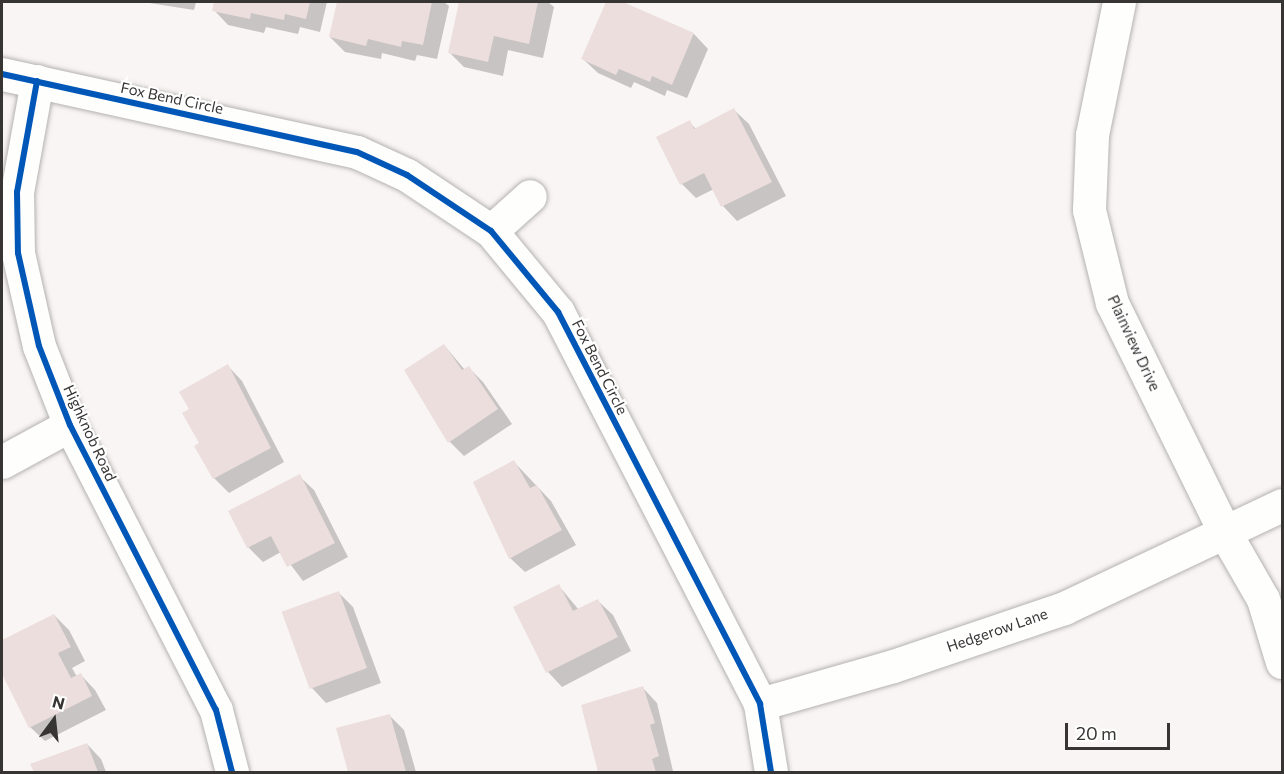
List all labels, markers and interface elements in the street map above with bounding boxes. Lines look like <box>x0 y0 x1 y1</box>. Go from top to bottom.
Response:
street label: Fox Bend Circle <box>119 78 225 118</box>
street label: Plainview Drive <box>1104 292 1164 394</box>
street label: Fox Bend Circle <box>568 316 632 418</box>
street label: Highknob Road <box>60 382 120 484</box>
street label: Hedgerow Lane <box>944 604 1050 656</box>
north arrow <box>24 690 84 750</box>
text: N <box>51 691 67 713</box>
scale bar <box>1068 711 1173 749</box>
text: 20 m <box>1076 722 1117 744</box>

